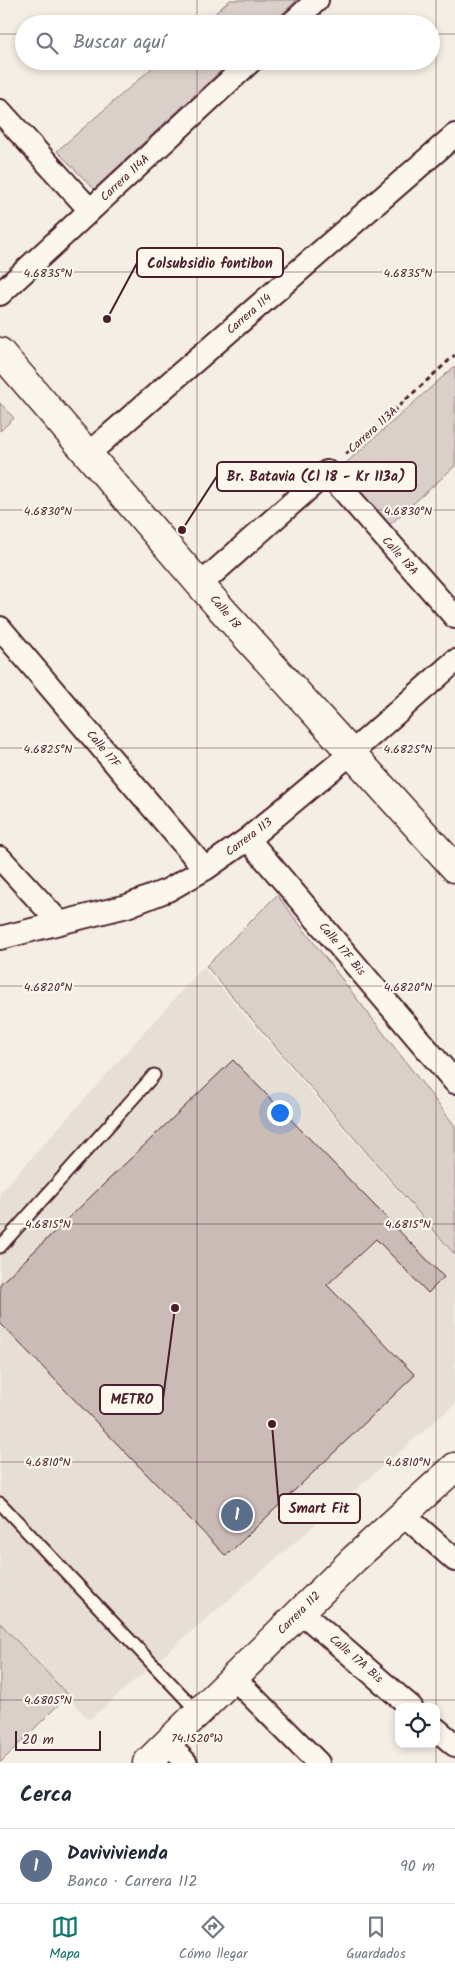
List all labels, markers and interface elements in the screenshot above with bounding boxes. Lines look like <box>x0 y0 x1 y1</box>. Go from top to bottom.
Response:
search box <box>15 15 440 70</box>
text: Buscar aquí <box>73 28 165 58</box>
icon: search <box>33 29 61 57</box>
street label: Carrera 114A <box>96 150 154 206</box>
callout: Colsubsidio fontibon <box>137 248 283 277</box>
text: Colsubsidio fontibon <box>147 253 273 275</box>
text: 4.6835°N <box>24 264 72 283</box>
text: 4.6835°N <box>384 264 432 283</box>
street label: Carrera 114 <box>222 289 276 339</box>
street label: Carrera 113A <box>344 402 402 458</box>
callout: Br. Batavia (Cl 18 - Kr 113a) <box>217 462 416 491</box>
text: Br. Batavia (Cl 18 - Kr 113a) <box>227 466 405 488</box>
text: 4.6830°N <box>24 502 72 521</box>
text: 4.6830°N <box>384 502 432 521</box>
street label: Calle 18A <box>377 532 423 580</box>
street label: Calle 18 <box>205 591 246 634</box>
street label: Calle 17F <box>81 726 126 773</box>
text: 4.6825°N <box>24 740 72 759</box>
text: 4.6825°N <box>384 740 432 759</box>
street label: Carrera 113 <box>221 813 277 861</box>
street label: Calle 17F Bis <box>314 918 370 980</box>
text: 4.6820°N <box>24 978 72 997</box>
text: 4.6820°N <box>384 978 432 997</box>
your location <box>267 1100 293 1126</box>
text: 4.6815°N <box>25 1215 71 1234</box>
text: 4.6815°N <box>385 1215 431 1234</box>
callout: METRO <box>100 1385 163 1414</box>
text: METRO <box>111 1389 154 1411</box>
text: 4.6810°N <box>25 1453 71 1472</box>
text: 4.6810°N <box>385 1453 431 1472</box>
callout: Smart Fit <box>279 1494 360 1523</box>
pin: 1 <box>221 1496 253 1534</box>
text: Smart Fit <box>289 1498 350 1520</box>
street label: Carrera 112 <box>273 1587 325 1639</box>
street label: Calle 17A Bis <box>325 1630 387 1688</box>
text: 4.6805°N <box>24 1691 72 1710</box>
map controls <box>395 1703 440 1748</box>
button: locate <box>395 1703 440 1748</box>
scale bar <box>15 1728 101 1751</box>
text: 20 m <box>22 1729 54 1751</box>
text: 74.1520°W <box>171 1729 223 1748</box>
text: Cerca <box>20 1779 72 1812</box>
text: Davivivienda <box>67 1839 168 1869</box>
text: 1 <box>34 1854 38 1879</box>
text: 90 m <box>400 1854 435 1879</box>
text: Banco · Carrera 112 <box>67 1869 198 1894</box>
tab: Mapa <box>49 1913 80 1965</box>
tab: Cómo llegar <box>179 1913 248 1965</box>
tab: Guardados <box>346 1913 406 1965</box>

